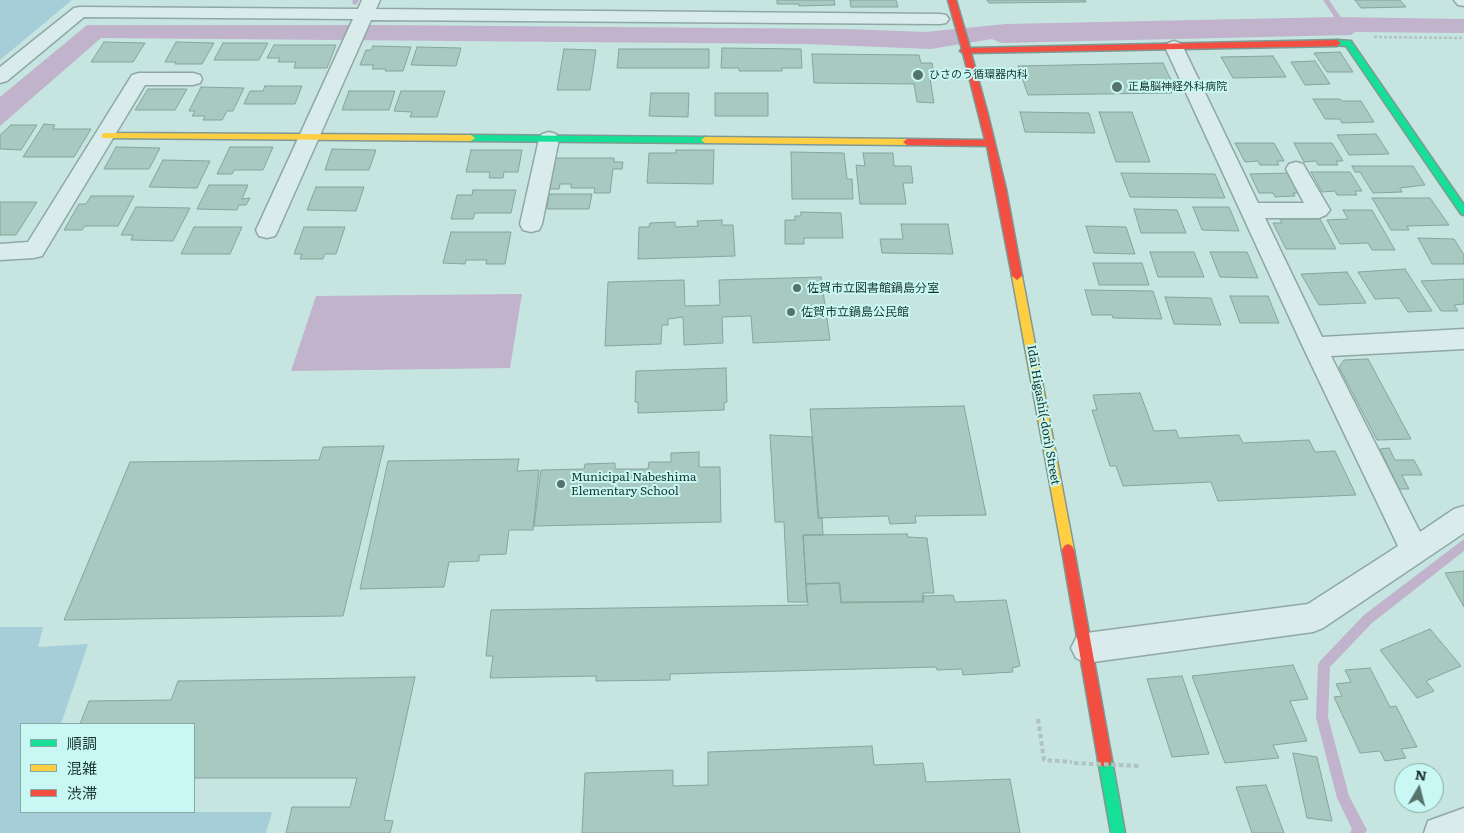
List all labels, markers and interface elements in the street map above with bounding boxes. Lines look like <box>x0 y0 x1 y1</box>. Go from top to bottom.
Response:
marker: ひさのう循環器内科 <box>911 68 925 82</box>
place label: ひさのう循環器内科 <box>929 68 1028 82</box>
marker: 正島脳神経外科病院 <box>1110 80 1124 94</box>
place label: 正島脳神経外科病院 <box>1128 80 1227 94</box>
place label: 佐賀市立図書館鍋島分室 <box>807 281 939 295</box>
marker: 佐賀市立図書館鍋島分室 <box>791 282 803 294</box>
place label: 佐賀市立鍋島公民館 <box>801 305 909 319</box>
marker: 佐賀市立鍋島公民館 <box>785 306 797 318</box>
street label: Idai Higashi(-dori) Street <box>1024 344 1062 486</box>
place label: Municipal Nabeshima Elementary School <box>571 470 697 498</box>
marker: Municipal Nabeshima Elementary School <box>555 478 567 490</box>
legend <box>20 723 195 813</box>
text: 順調 <box>67 731 97 754</box>
text: 混雑 <box>67 756 97 779</box>
north arrow <box>1394 763 1444 813</box>
text: N <box>1414 763 1428 785</box>
text: 渋滞 <box>67 781 97 804</box>

